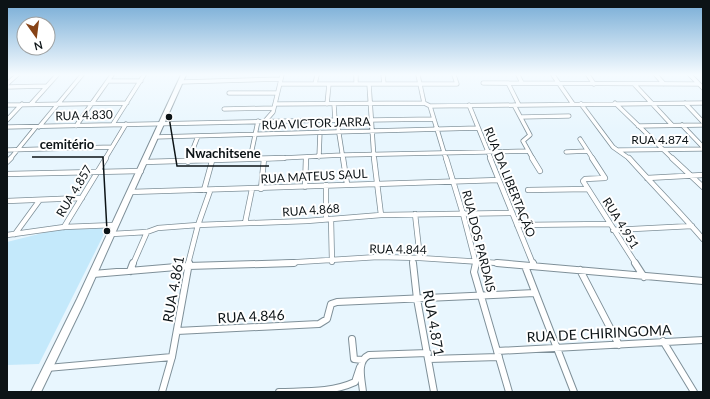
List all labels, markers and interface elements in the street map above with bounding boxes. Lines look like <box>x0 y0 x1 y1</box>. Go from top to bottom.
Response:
north arrow <box>16 16 56 56</box>
text: N <box>33 39 44 54</box>
street label: RUA 4.830 <box>55 106 113 124</box>
street label: RUA VICTOR JARRA <box>261 114 371 132</box>
street label: RUA DA LIBERTAÇÃO <box>481 125 539 240</box>
callout: cemitério <box>32 132 103 157</box>
street label: RUA 4.874 <box>631 132 689 147</box>
text: cemitério <box>40 136 95 152</box>
callout: Nwachitsene <box>177 141 269 166</box>
text: Nwachitsene <box>185 145 261 161</box>
street label: RUA 4.857 <box>53 162 95 220</box>
street label: RUA MATEUS SAUL <box>260 166 368 186</box>
street label: RUA DOS PARDAIS <box>459 189 499 293</box>
street label: RUA 4.951 <box>599 195 643 251</box>
street label: RUA 4.868 <box>282 201 340 219</box>
street label: RUA 4.844 <box>369 241 427 257</box>
street label: RUA 4.861 <box>159 254 187 324</box>
street label: RUA 4.871 <box>420 288 448 358</box>
street label: RUA 4.846 <box>217 306 285 326</box>
street label: RUA DE CHIRINGOMA <box>526 321 672 345</box>

